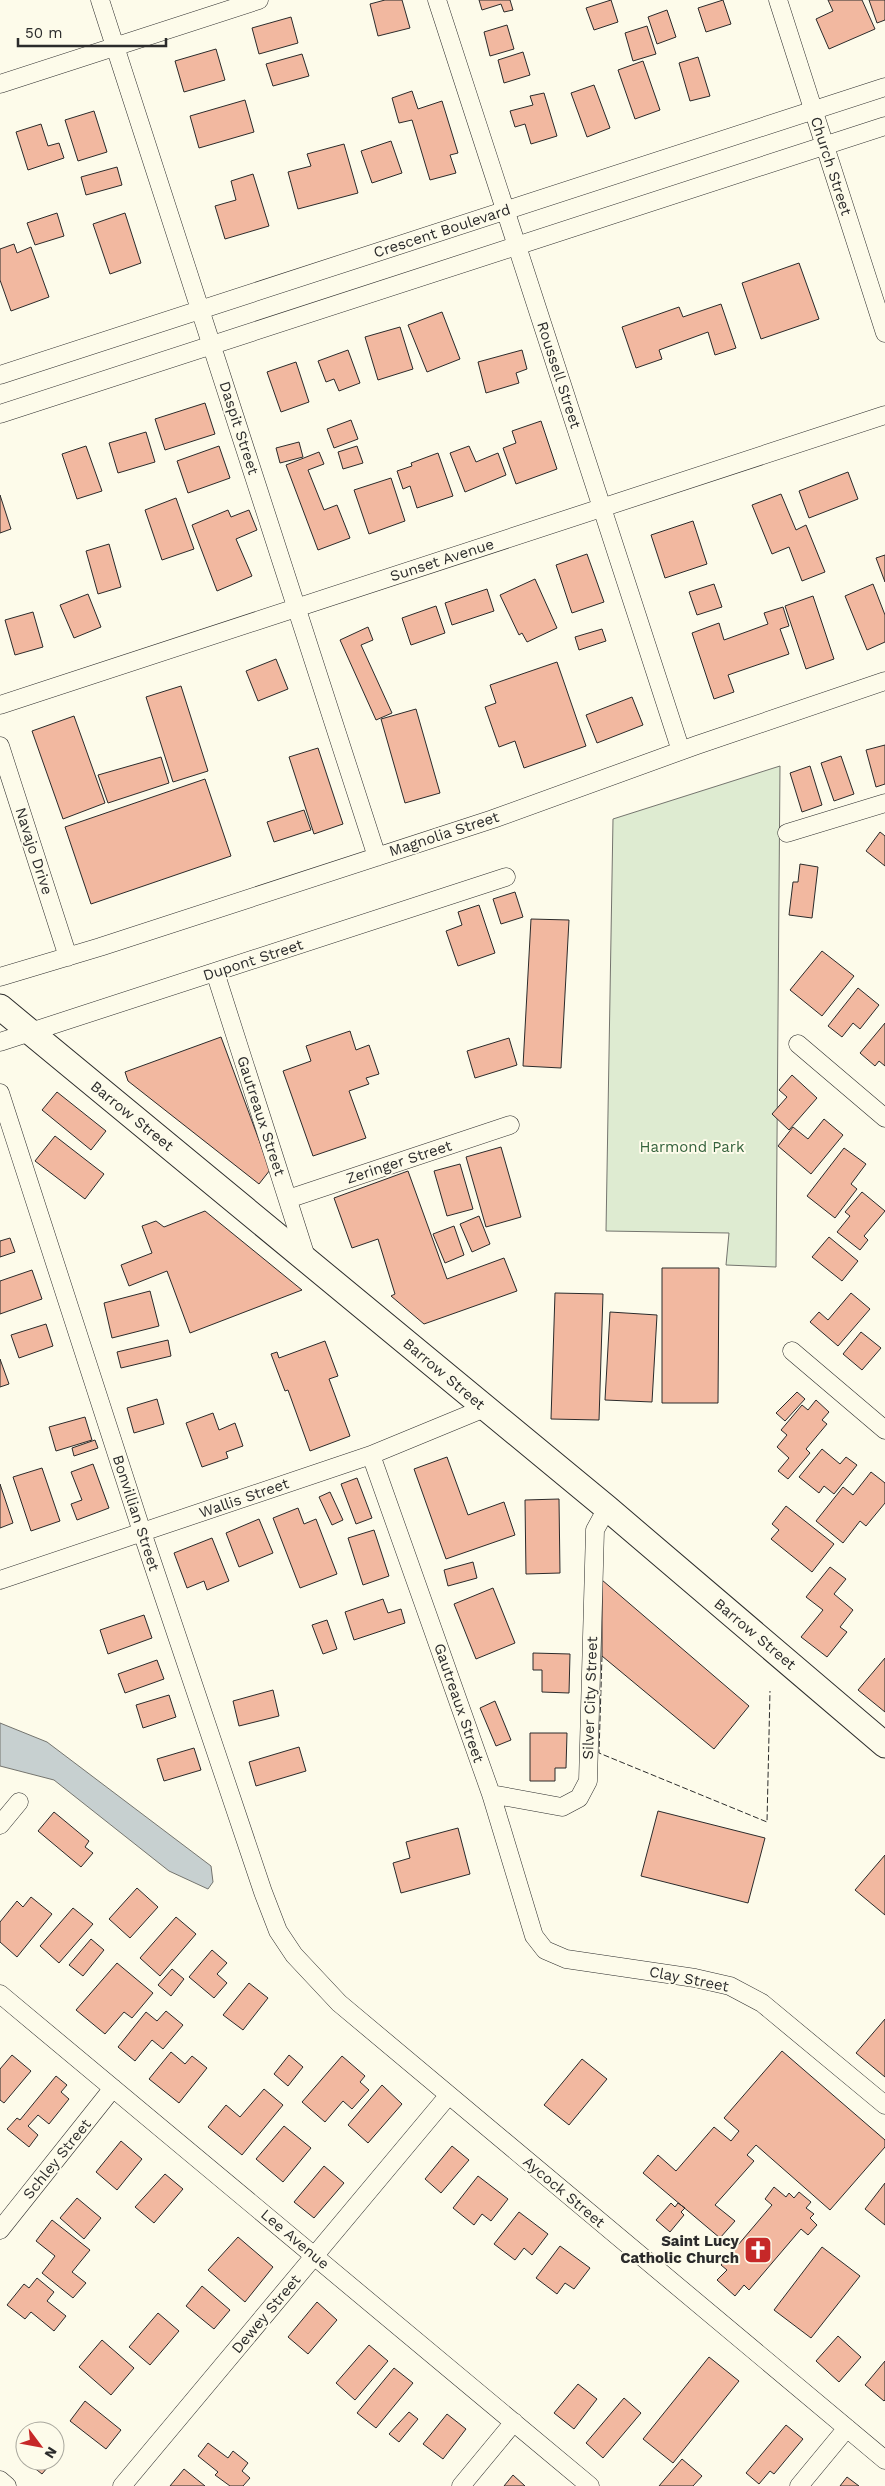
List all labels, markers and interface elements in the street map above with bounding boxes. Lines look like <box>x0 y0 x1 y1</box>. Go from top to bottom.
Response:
scale bar <box>18 15 165 47</box>
text: 50 m <box>25 24 62 42</box>
street label: Church Street <box>807 114 856 218</box>
street label: Crescent Boulevard <box>371 200 513 262</box>
street label: Roussell Street <box>533 319 585 431</box>
street label: Daspit Street <box>215 379 263 478</box>
street label: Sunset Avenue <box>388 535 496 585</box>
street label: Navajo Drive <box>11 805 57 897</box>
street label: Magnolia Street <box>387 808 502 860</box>
street label: Dupont Street <box>201 935 306 985</box>
street label: Gautreaux Street <box>233 1054 289 1179</box>
street label: Barrow Street <box>87 1077 178 1155</box>
street label: Zeringer Street <box>344 1136 455 1188</box>
park label: Harmond Park <box>640 1138 745 1156</box>
street label: Barrow Street <box>399 1334 489 1414</box>
street label: Bonvillian Street <box>109 1453 163 1574</box>
street label: Wallis Street <box>197 1474 292 1522</box>
street label: Barrow Street <box>710 1594 800 1674</box>
street label: Silver City Street <box>579 1635 601 1760</box>
street label: Gautreaux Street <box>430 1641 488 1766</box>
street label: Clay Street <box>648 1962 731 1996</box>
street label: Schley Street <box>19 2115 95 2203</box>
street label: Aycock Street <box>519 2153 609 2232</box>
street label: Lee Avenue <box>257 2205 333 2273</box>
place label: Saint Lucy Catholic Church <box>620 2232 740 2267</box>
church icon: Saint Lucy Catholic Church <box>743 2235 773 2265</box>
street label: Dewey Street <box>228 2270 305 2357</box>
north arrow <box>15 2421 65 2471</box>
text: N <box>41 2444 61 2462</box>

